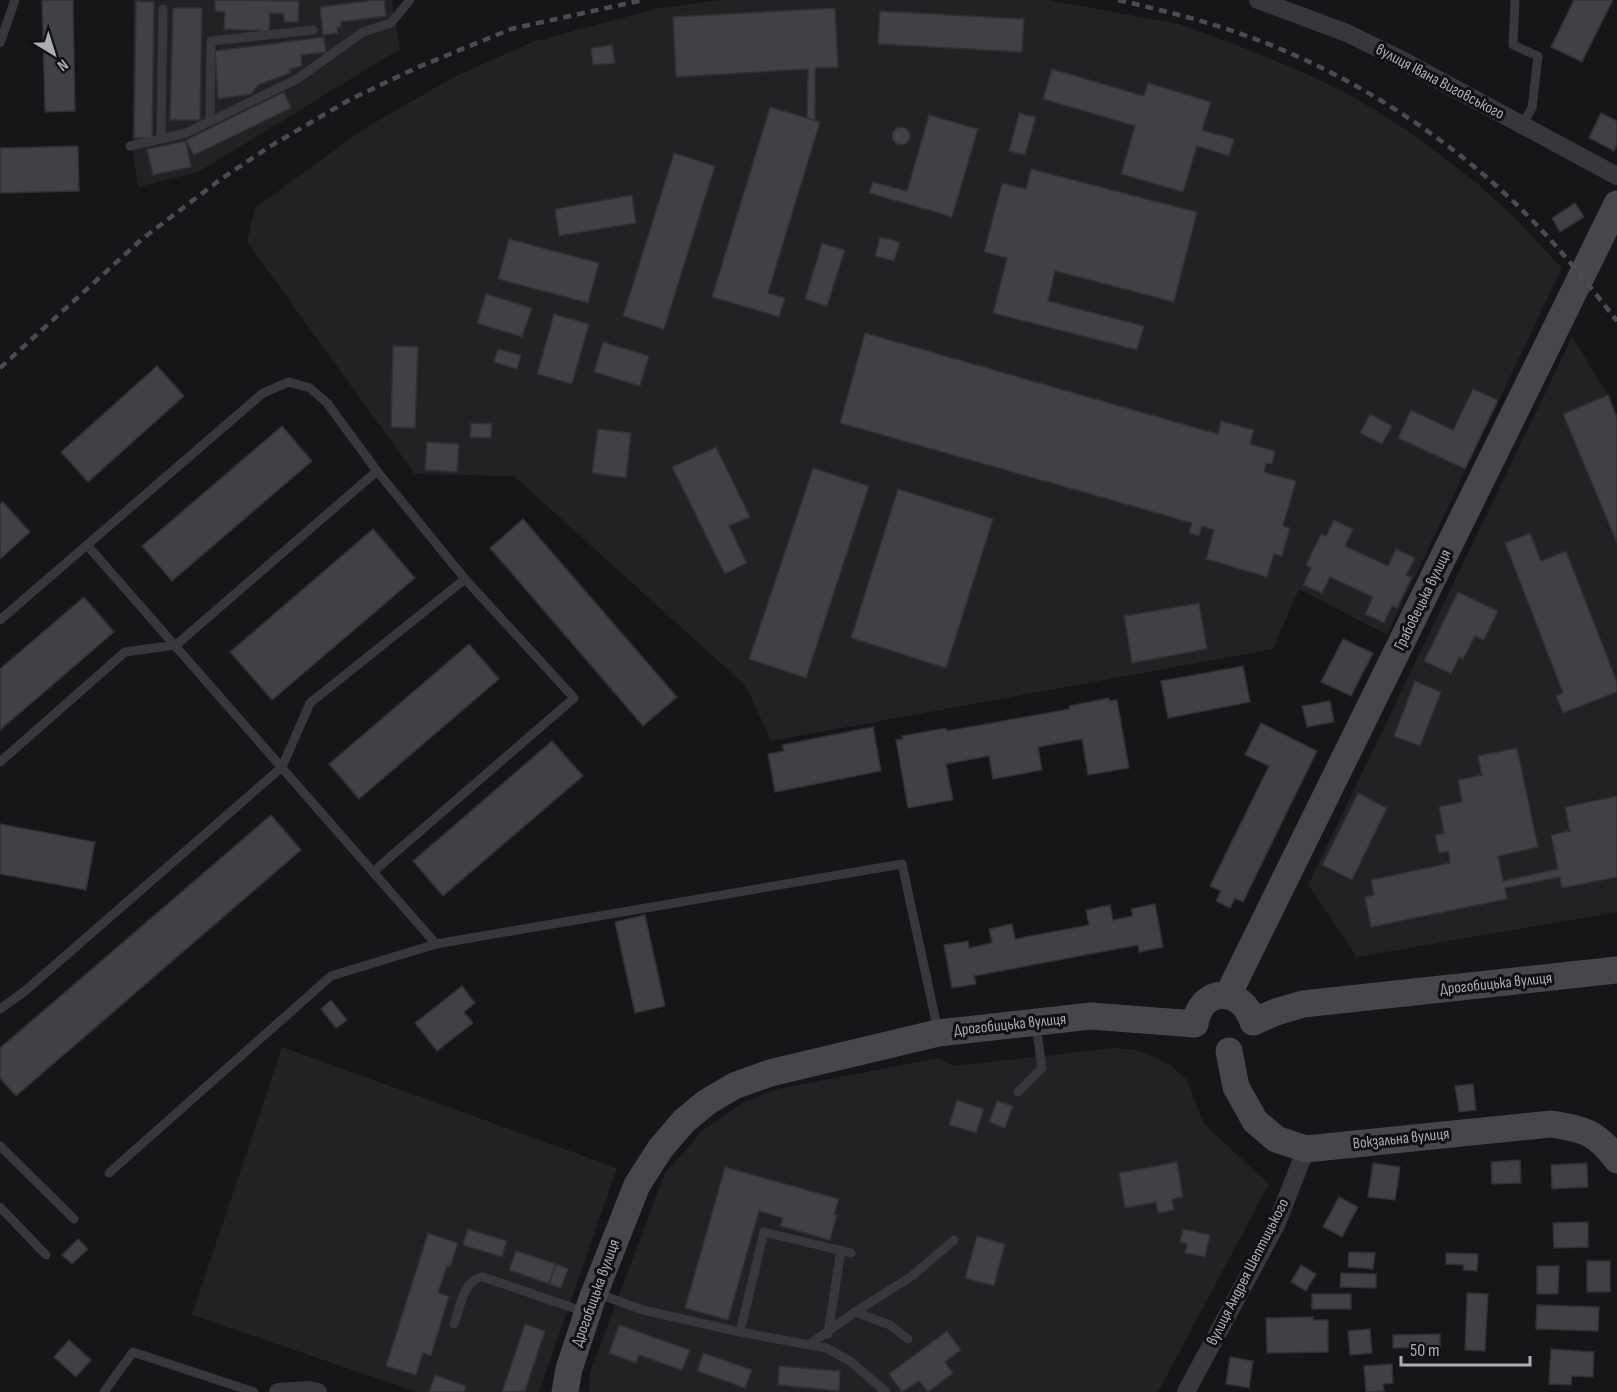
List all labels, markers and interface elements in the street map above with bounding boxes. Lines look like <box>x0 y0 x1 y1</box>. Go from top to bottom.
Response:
north arrow <box>24 24 84 84</box>
street label: вулиця Івана Виговського <box>1372 40 1508 124</box>
text: N <box>53 55 72 75</box>
street label: Грабовецька вулиця <box>1390 547 1456 653</box>
street label: Дрогобицька вулиця <box>1439 969 1553 999</box>
street label: Дрогобицька вулиця <box>953 1010 1067 1040</box>
street label: Вокзальна вулиця <box>1352 1124 1450 1154</box>
street label: вулиця Андрея Шептицького <box>1203 1195 1293 1349</box>
street label: Дрогобицька вулиця <box>568 1237 624 1349</box>
scale bar <box>1401 1329 1530 1367</box>
text: 50 m <box>1410 1340 1440 1361</box>

